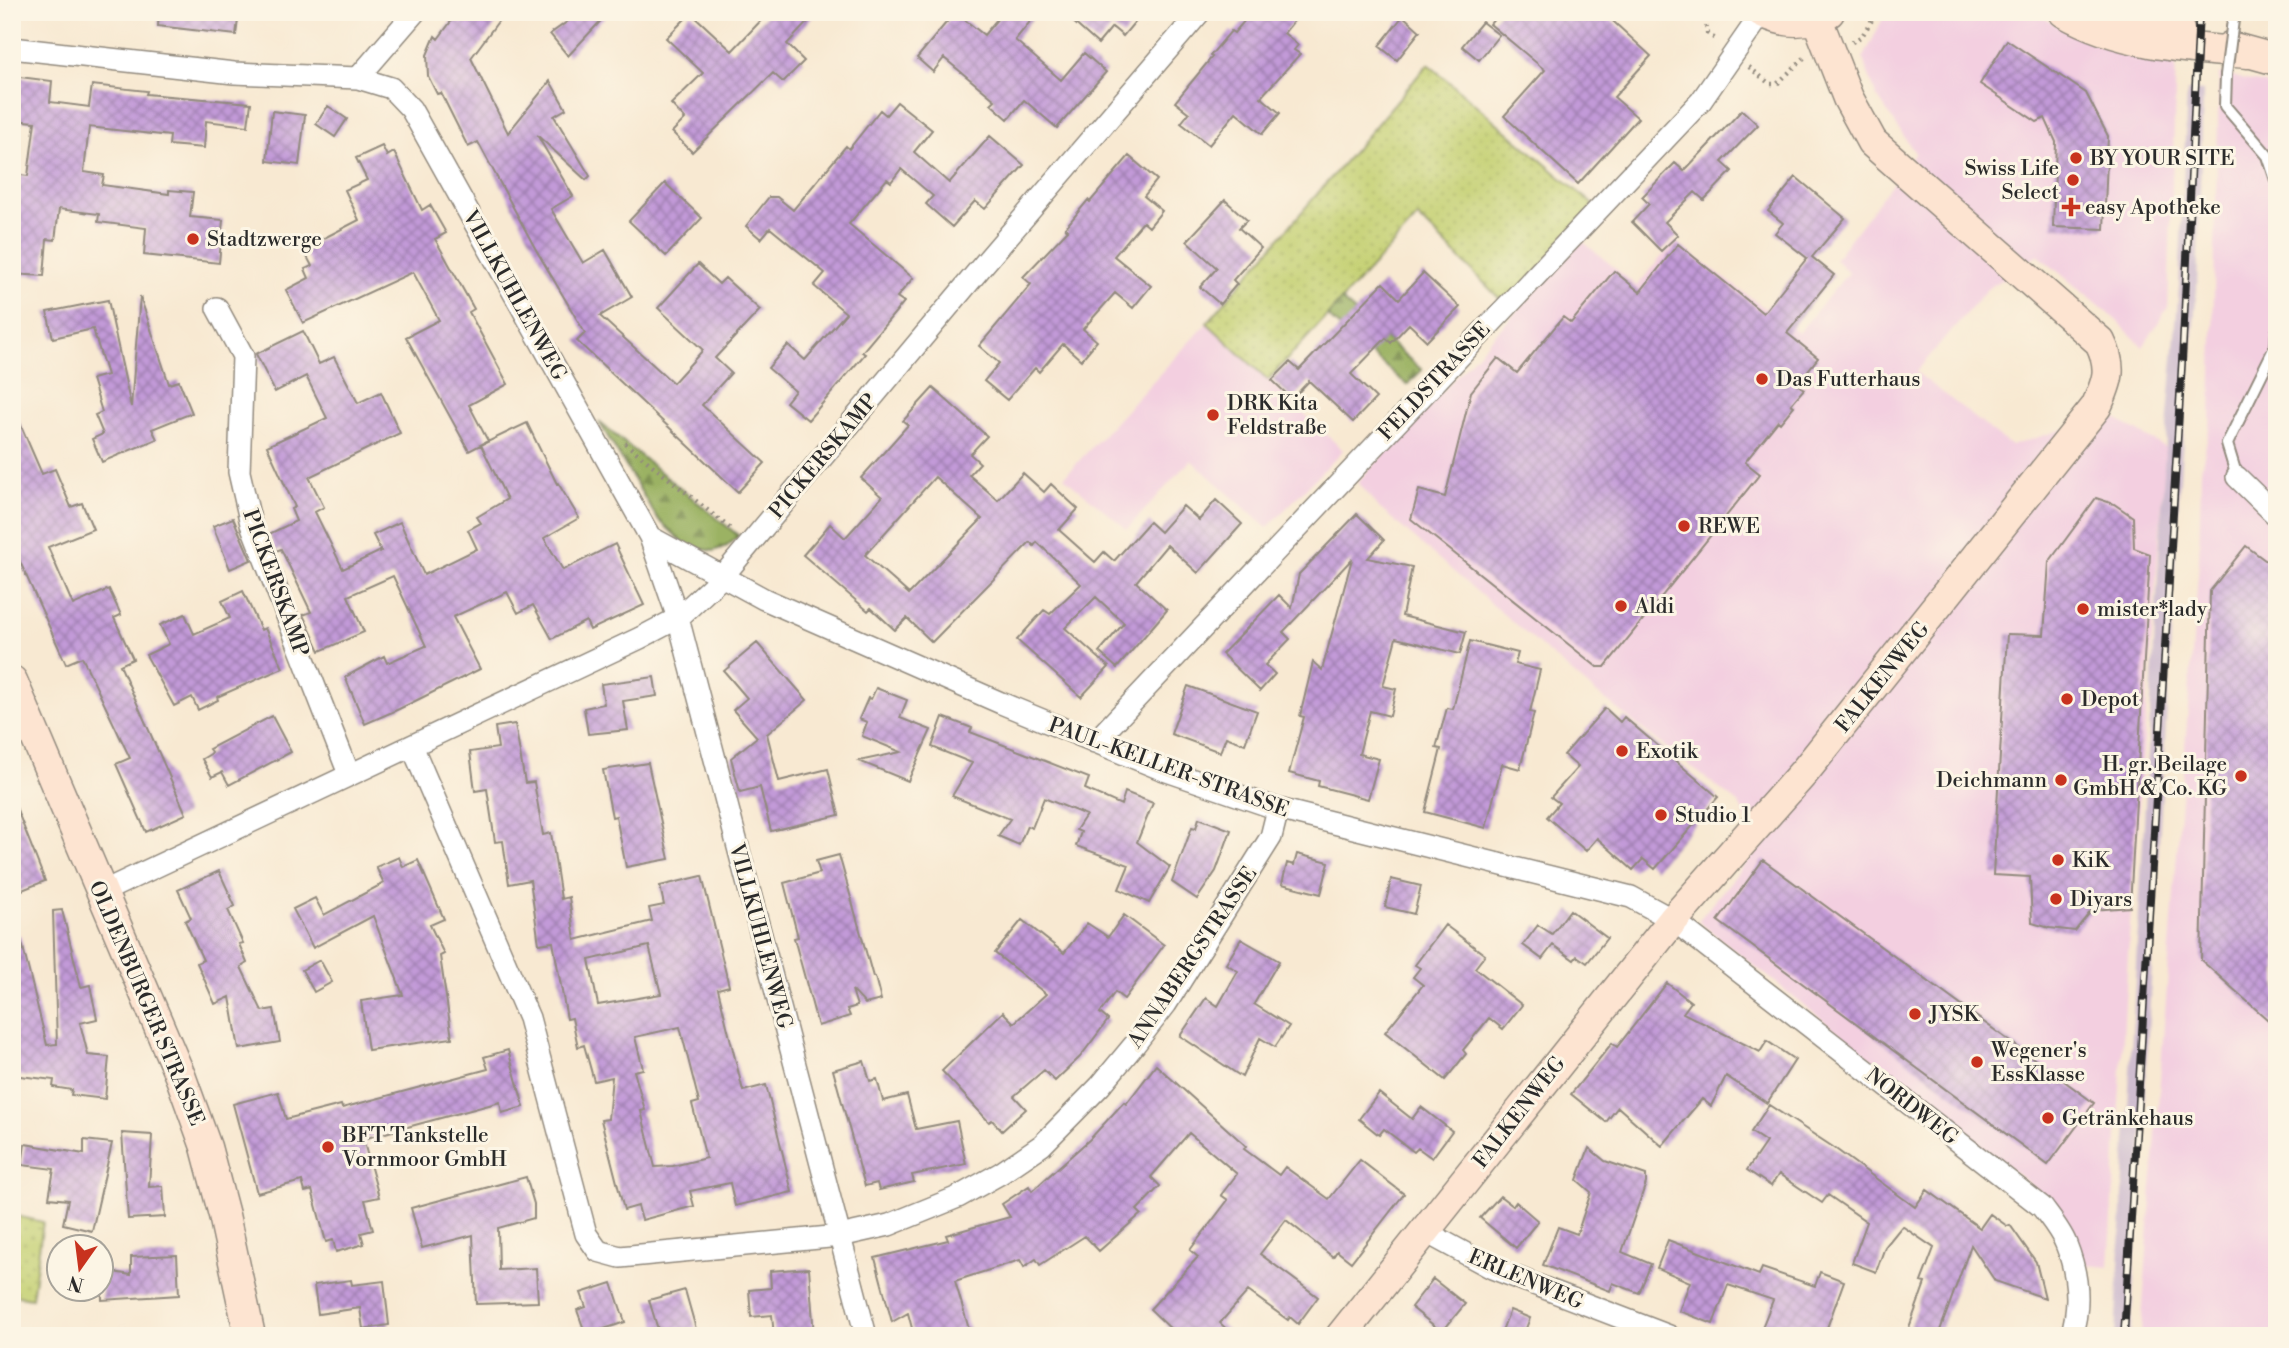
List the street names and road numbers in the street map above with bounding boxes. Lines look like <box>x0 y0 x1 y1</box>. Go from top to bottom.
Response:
street label: VILLKUHLENWEG <box>456 205 572 386</box>
street label: FELDSTRASSE <box>1373 317 1496 446</box>
street label: PICKERSKAMP <box>764 389 884 524</box>
street label: PICKERSKAMP <box>236 506 314 661</box>
street label: FALKENWEG <box>1830 617 1936 738</box>
street label: PAUL-KELLER-STRASSE <box>1045 712 1292 824</box>
street label: VILLKUHLENWEG <box>723 840 797 1032</box>
street label: ANNABERGSTRASSE <box>1122 862 1263 1054</box>
street label: OLDENBURGER STRASSE <box>83 877 210 1130</box>
street label: FALKENWEG <box>1468 1051 1572 1174</box>
street label: NORDWEG <box>1860 1063 1963 1151</box>
street label: ERLENWEG <box>1464 1244 1587 1316</box>

